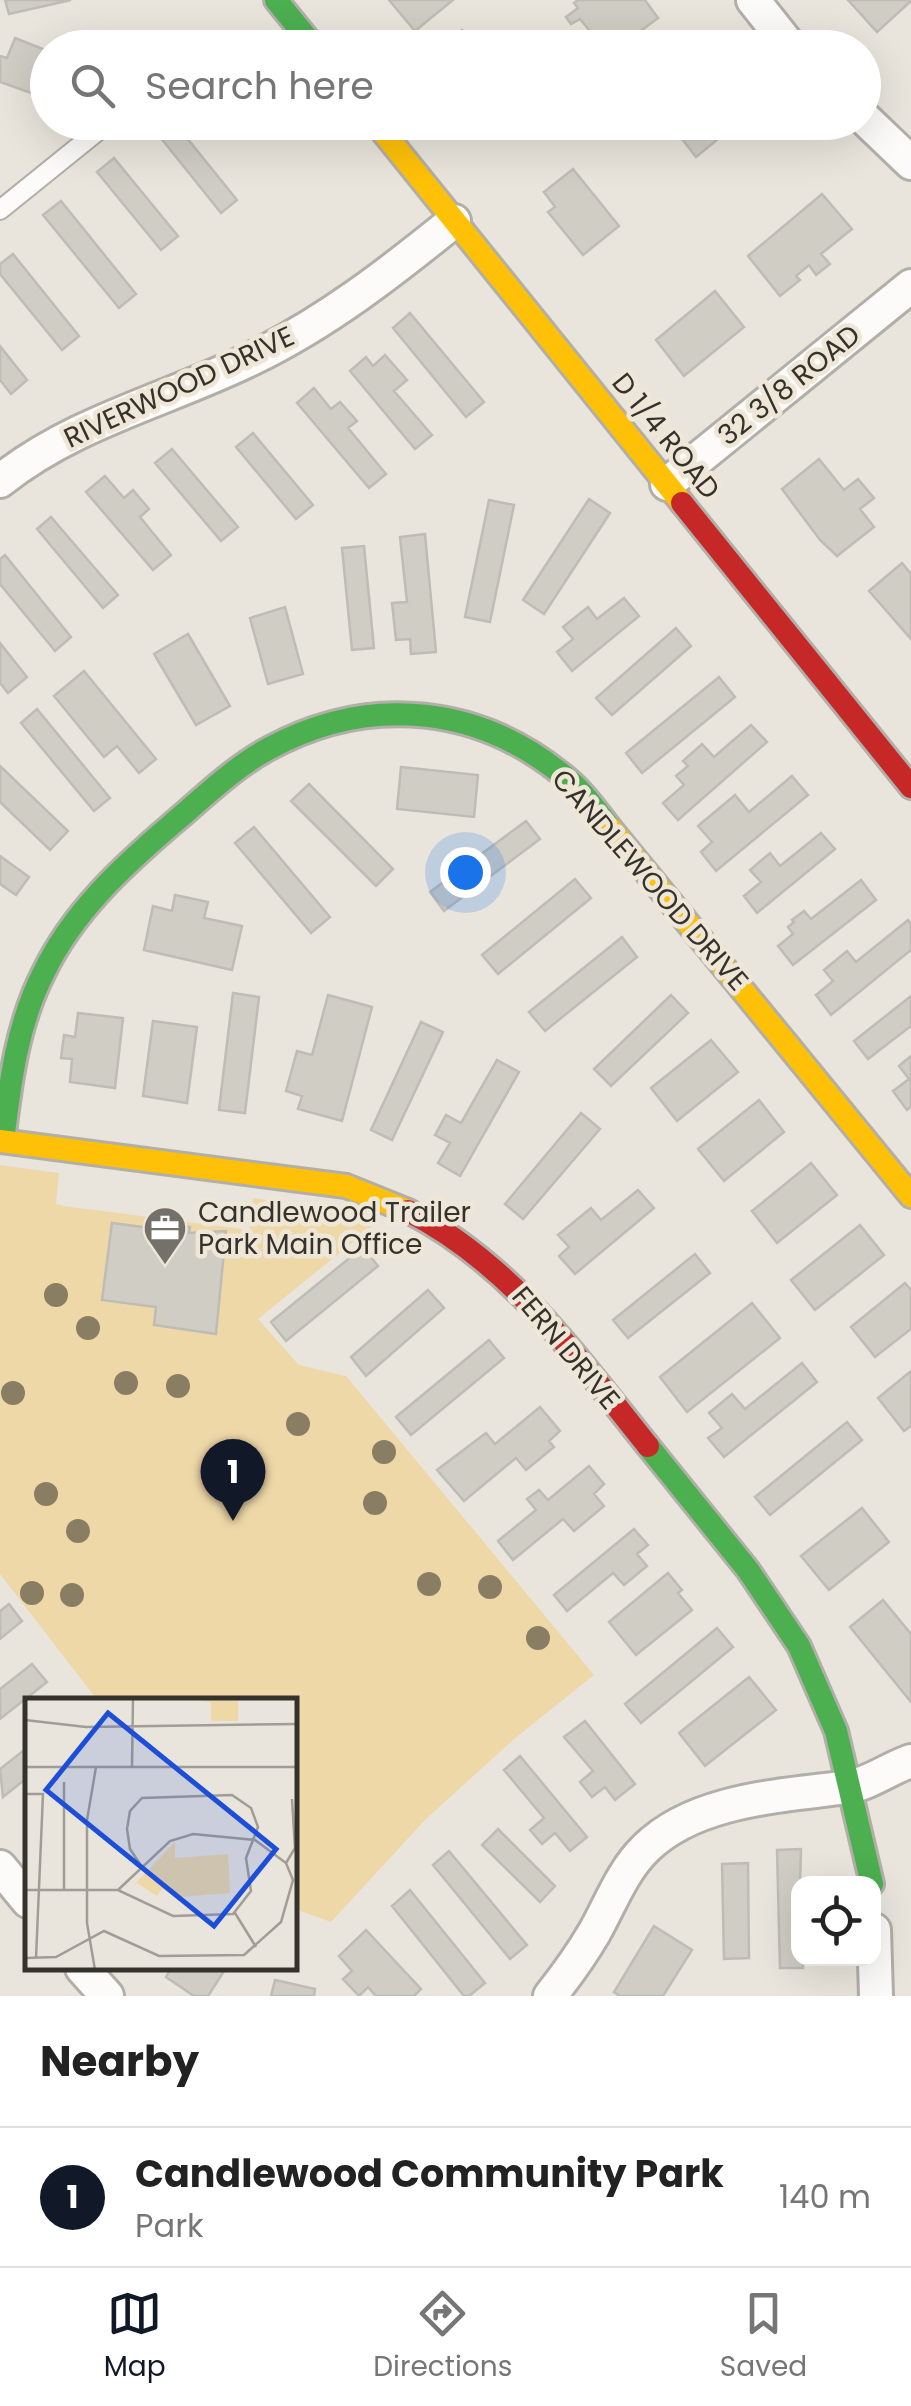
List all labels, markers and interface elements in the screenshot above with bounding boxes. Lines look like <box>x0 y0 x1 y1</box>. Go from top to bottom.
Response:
search box <box>30 30 881 140</box>
icon: search <box>65 58 120 113</box>
text: Search here <box>145 59 374 112</box>
street label: 32 3/8 ROAD <box>710 315 868 455</box>
street label: RIVERWOOD DRIVE <box>58 317 300 457</box>
street label: D 1/4 ROAD <box>603 365 729 507</box>
street label: CANDLEWOOD DRIVE <box>543 761 757 999</box>
your location <box>440 847 491 898</box>
place label: Candlewood Trailer Park Main Office <box>198 1193 471 1264</box>
office icon: Candlewood Trailer Park Main Office <box>142 1205 188 1266</box>
street label: FERN DRIVE <box>503 1278 629 1418</box>
pin: 1 <box>200 1438 266 1521</box>
inset map <box>25 1698 298 1971</box>
map controls <box>791 1876 881 1966</box>
button: locate <box>791 1876 881 1966</box>
text: Nearby <box>40 2032 199 2091</box>
text: Candlewood Community Park <box>135 2147 724 2200</box>
text: 1 <box>66 2174 79 2219</box>
text: 140 m <box>779 2174 871 2219</box>
text: Park <box>135 2203 204 2248</box>
tab: Map <box>104 2286 166 2388</box>
tab: Directions <box>373 2286 512 2388</box>
tab: Saved <box>720 2286 807 2388</box>

